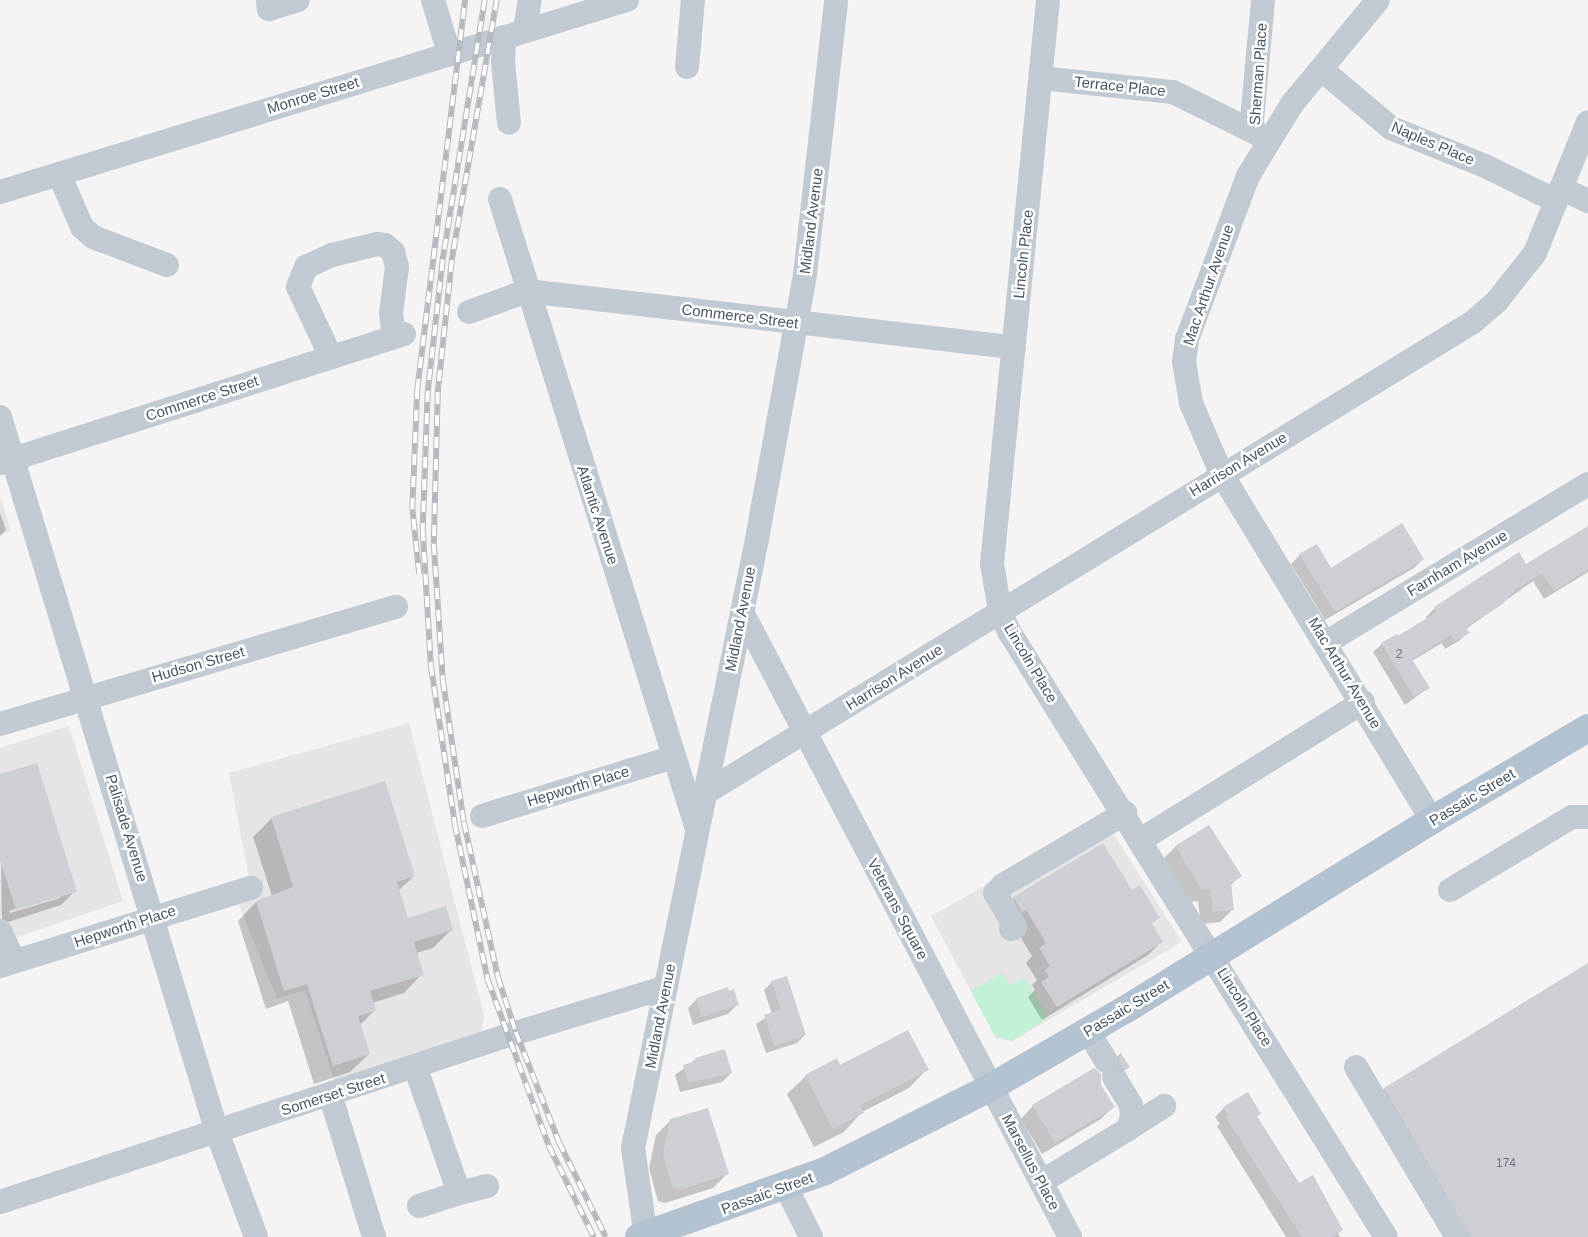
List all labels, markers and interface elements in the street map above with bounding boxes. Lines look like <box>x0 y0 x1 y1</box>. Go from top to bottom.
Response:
street label: Sherman Place <box>1245 22 1271 126</box>
street label: Monroe Street <box>265 72 361 118</box>
street label: Terrace Place <box>1073 72 1167 100</box>
street label: Naples Place <box>1389 117 1477 169</box>
street label: Midland Avenue <box>796 167 826 275</box>
street label: Lincoln Place <box>1009 209 1037 299</box>
street label: Mac Arthur Avenue <box>1179 221 1237 349</box>
street label: Commerce Street <box>681 300 799 332</box>
street label: Commerce Street <box>143 371 261 425</box>
street label: Harrison Avenue <box>1186 428 1290 500</box>
street label: Atlantic Avenue <box>573 463 623 567</box>
street label: Farnham Avenue <box>1403 526 1511 600</box>
street label: Midland Avenue <box>721 565 759 673</box>
street label: Mac Arthur Avenue <box>1304 613 1386 733</box>
street label: Lincoln Place <box>1000 620 1062 706</box>
street label: Harrison Avenue <box>842 640 946 714</box>
street label: Hudson Street <box>149 642 247 686</box>
house number: 2 <box>1396 648 1402 662</box>
street label: Hepworth Place <box>525 762 631 810</box>
street label: Passaic Street <box>1426 764 1518 830</box>
street label: Palisade Avenue <box>102 772 152 884</box>
street label: Veterans Square <box>864 855 932 963</box>
street label: Hepworth Place <box>72 901 178 951</box>
street label: Midland Avenue <box>641 962 679 1070</box>
street label: Lincoln Place <box>1214 964 1276 1050</box>
street label: Passaic Street <box>1080 975 1172 1041</box>
street label: Somerset Street <box>279 1069 387 1119</box>
street label: Marsellus Place <box>998 1111 1064 1213</box>
house number: 174 <box>1496 1157 1516 1171</box>
street label: Passaic Street <box>718 1168 816 1218</box>

